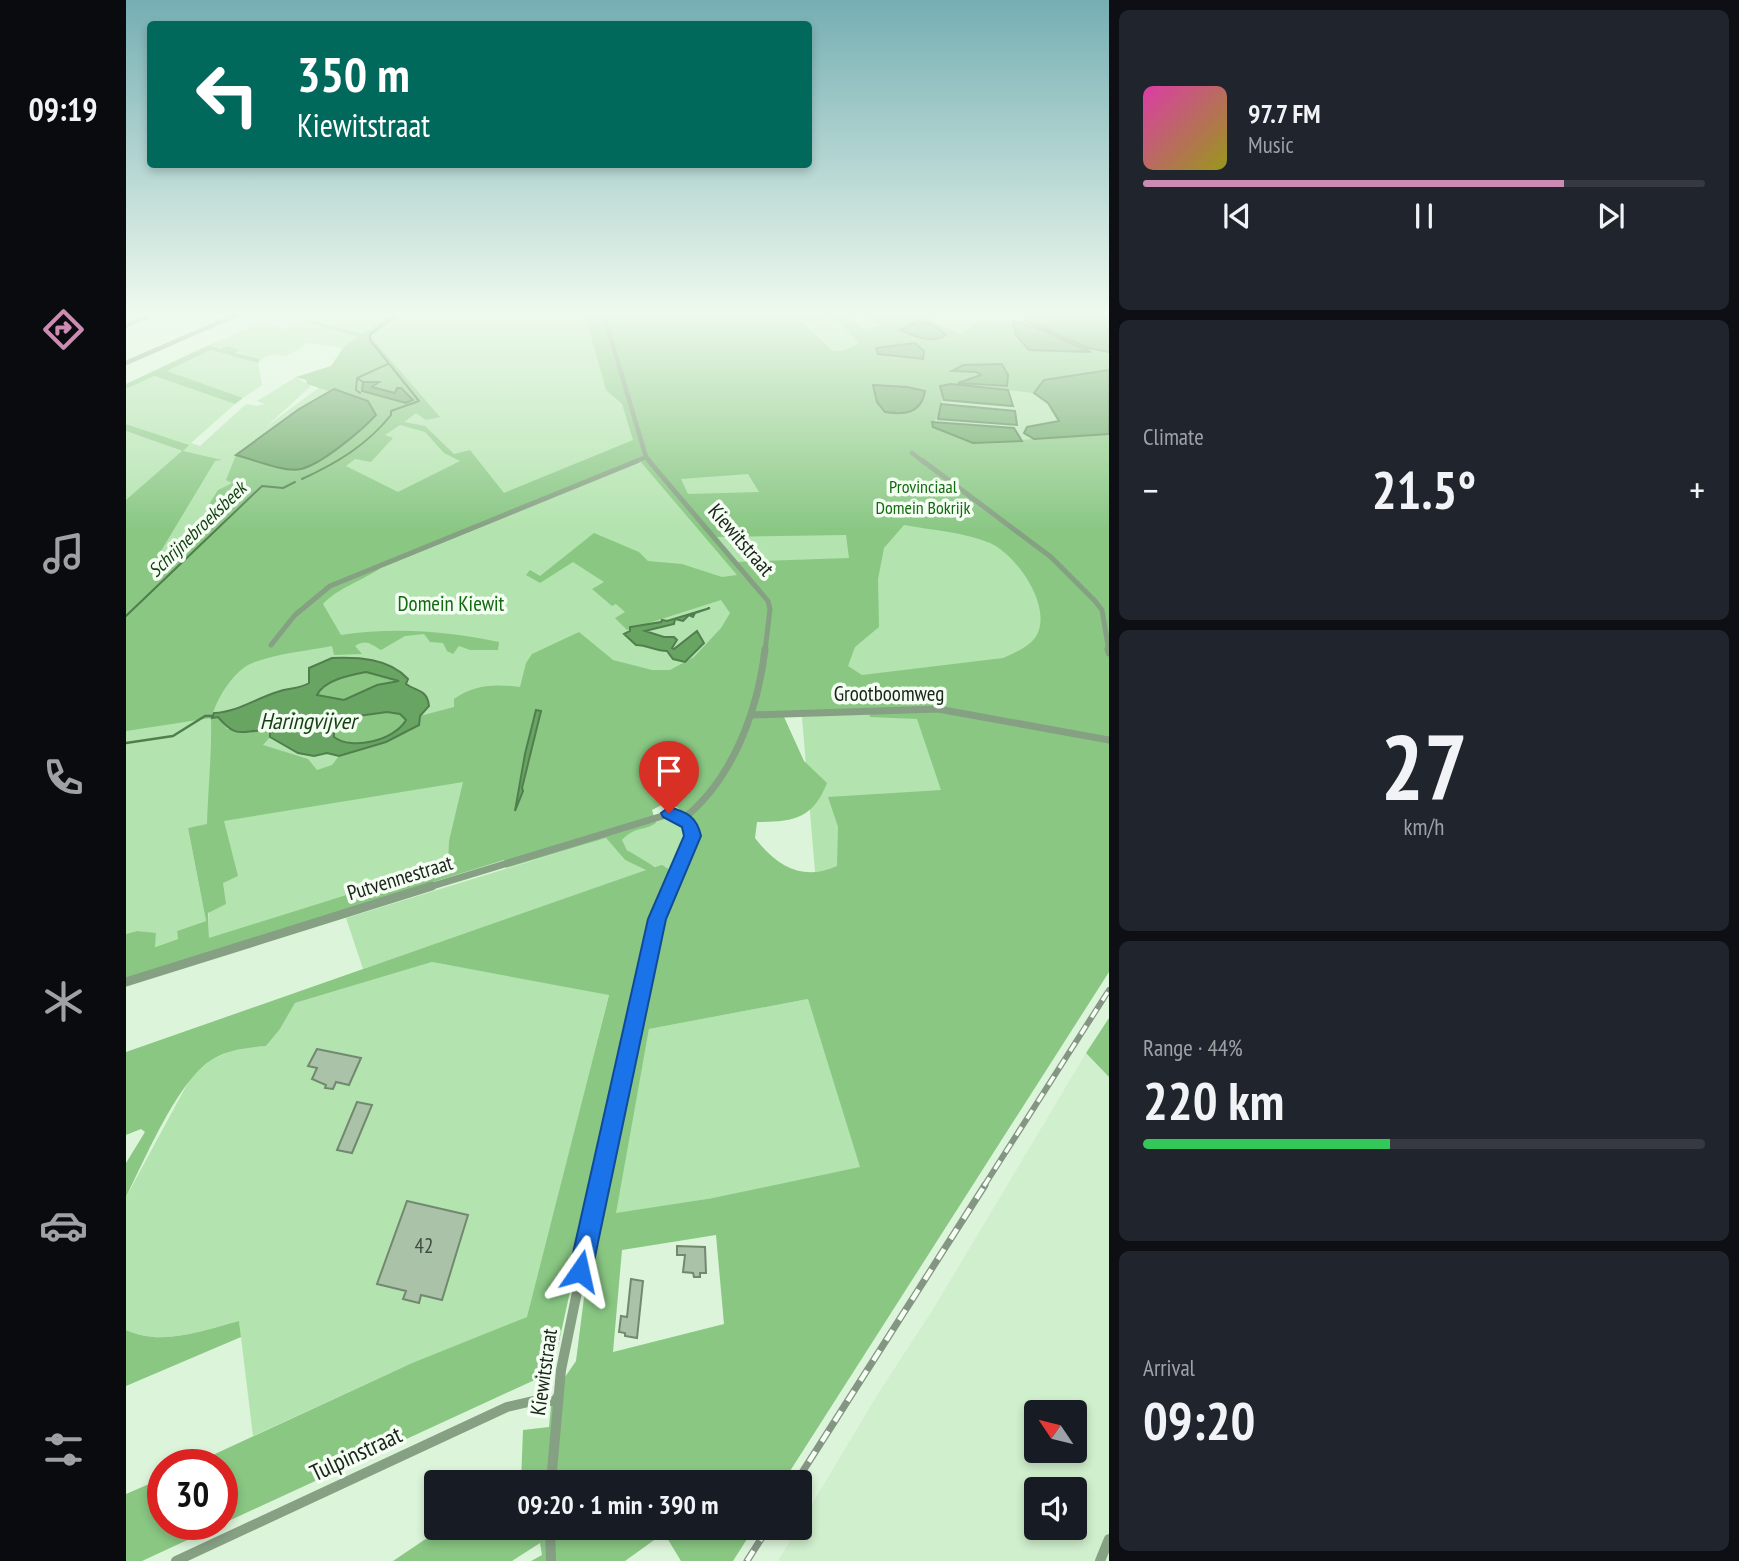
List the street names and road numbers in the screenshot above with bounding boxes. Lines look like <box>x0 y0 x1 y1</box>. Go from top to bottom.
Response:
street label: Kiewitstraat <box>703 498 780 582</box>
street label: Grootboomweg <box>834 680 944 707</box>
street label: Putvennestraat <box>344 849 456 906</box>
street label: Kiewitstraat <box>524 1327 563 1417</box>
street label: Tulpinstraat <box>305 1419 407 1488</box>

